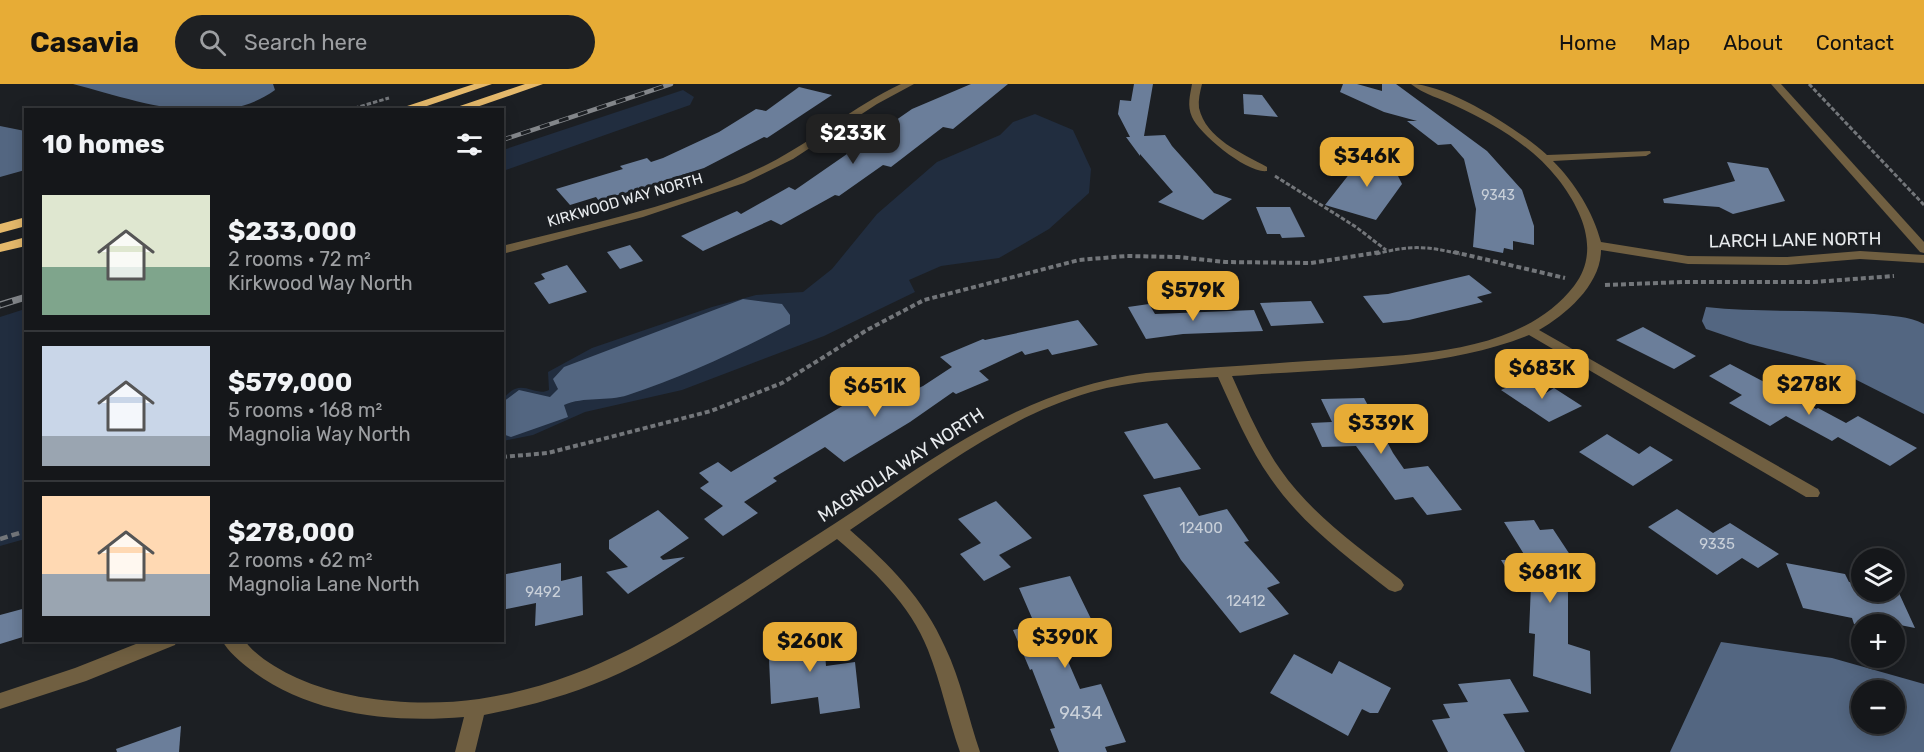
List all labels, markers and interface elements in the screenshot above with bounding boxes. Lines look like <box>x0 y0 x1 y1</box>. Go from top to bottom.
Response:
search box <box>175 15 595 69</box>
text: Casavia <box>30 26 139 59</box>
icon: search <box>196 26 229 59</box>
text: Search here <box>244 29 367 56</box>
text: Home <box>1559 30 1616 55</box>
text: Map <box>1649 30 1690 55</box>
text: About <box>1723 30 1783 55</box>
text: Contact <box>1816 30 1894 55</box>
pin: $233K <box>811 114 895 165</box>
text: $233K <box>820 121 886 145</box>
icon: filters <box>453 128 486 161</box>
text: 10 homes <box>42 129 165 160</box>
pin: $346K <box>1325 137 1409 188</box>
text: $346K <box>1334 144 1400 168</box>
street label: KIRKWOOD WAY NORTH <box>545 169 705 231</box>
house number: 9343 <box>1481 187 1515 204</box>
text: $233,000 <box>228 216 357 247</box>
icon: home <box>90 219 162 291</box>
street label: LARCH LANE NORTH <box>1708 227 1882 253</box>
text: 2 rooms · 72 m² <box>228 247 371 271</box>
text: Kirkwood Way North <box>228 271 413 295</box>
pin: $579K <box>1151 271 1235 322</box>
text: $579K <box>1161 278 1225 302</box>
pin: $683K <box>1500 349 1584 400</box>
text: $683K <box>1509 356 1575 380</box>
pin: $278K <box>1767 365 1851 416</box>
text: $579,000 <box>228 367 352 398</box>
pin: $651K <box>833 367 917 418</box>
icon: home <box>90 370 162 442</box>
text: $278K <box>1777 372 1841 396</box>
text: $651K <box>844 374 906 398</box>
text: 5 rooms · 168 m² <box>228 398 382 422</box>
street label: MAGNOLIA WAY NORTH <box>814 403 988 527</box>
pin: $339K <box>1339 404 1423 455</box>
text: $339K <box>1348 411 1414 435</box>
text: Magnolia Way North <box>228 422 411 446</box>
text: $278,000 <box>228 517 355 548</box>
house number: 12400 <box>1179 519 1223 537</box>
icon: home <box>90 520 162 592</box>
house number: 9335 <box>1699 535 1735 553</box>
text: 2 rooms · 62 m² <box>228 548 373 572</box>
map controls <box>1851 548 1905 734</box>
button: layers <box>1851 548 1905 602</box>
pin: $681K <box>1508 553 1592 604</box>
text: $681K <box>1518 560 1582 584</box>
text: Magnolia Lane North <box>228 572 420 596</box>
house number: 9492 <box>525 583 561 601</box>
house number: 12412 <box>1226 592 1266 610</box>
button: + <box>1851 614 1905 668</box>
pin: $390K <box>1023 618 1107 669</box>
pin: $260K <box>768 622 852 673</box>
text: $390K <box>1032 625 1098 649</box>
text: $260K <box>777 629 843 653</box>
button: − <box>1851 680 1905 734</box>
house number: 9434 <box>1059 702 1103 724</box>

